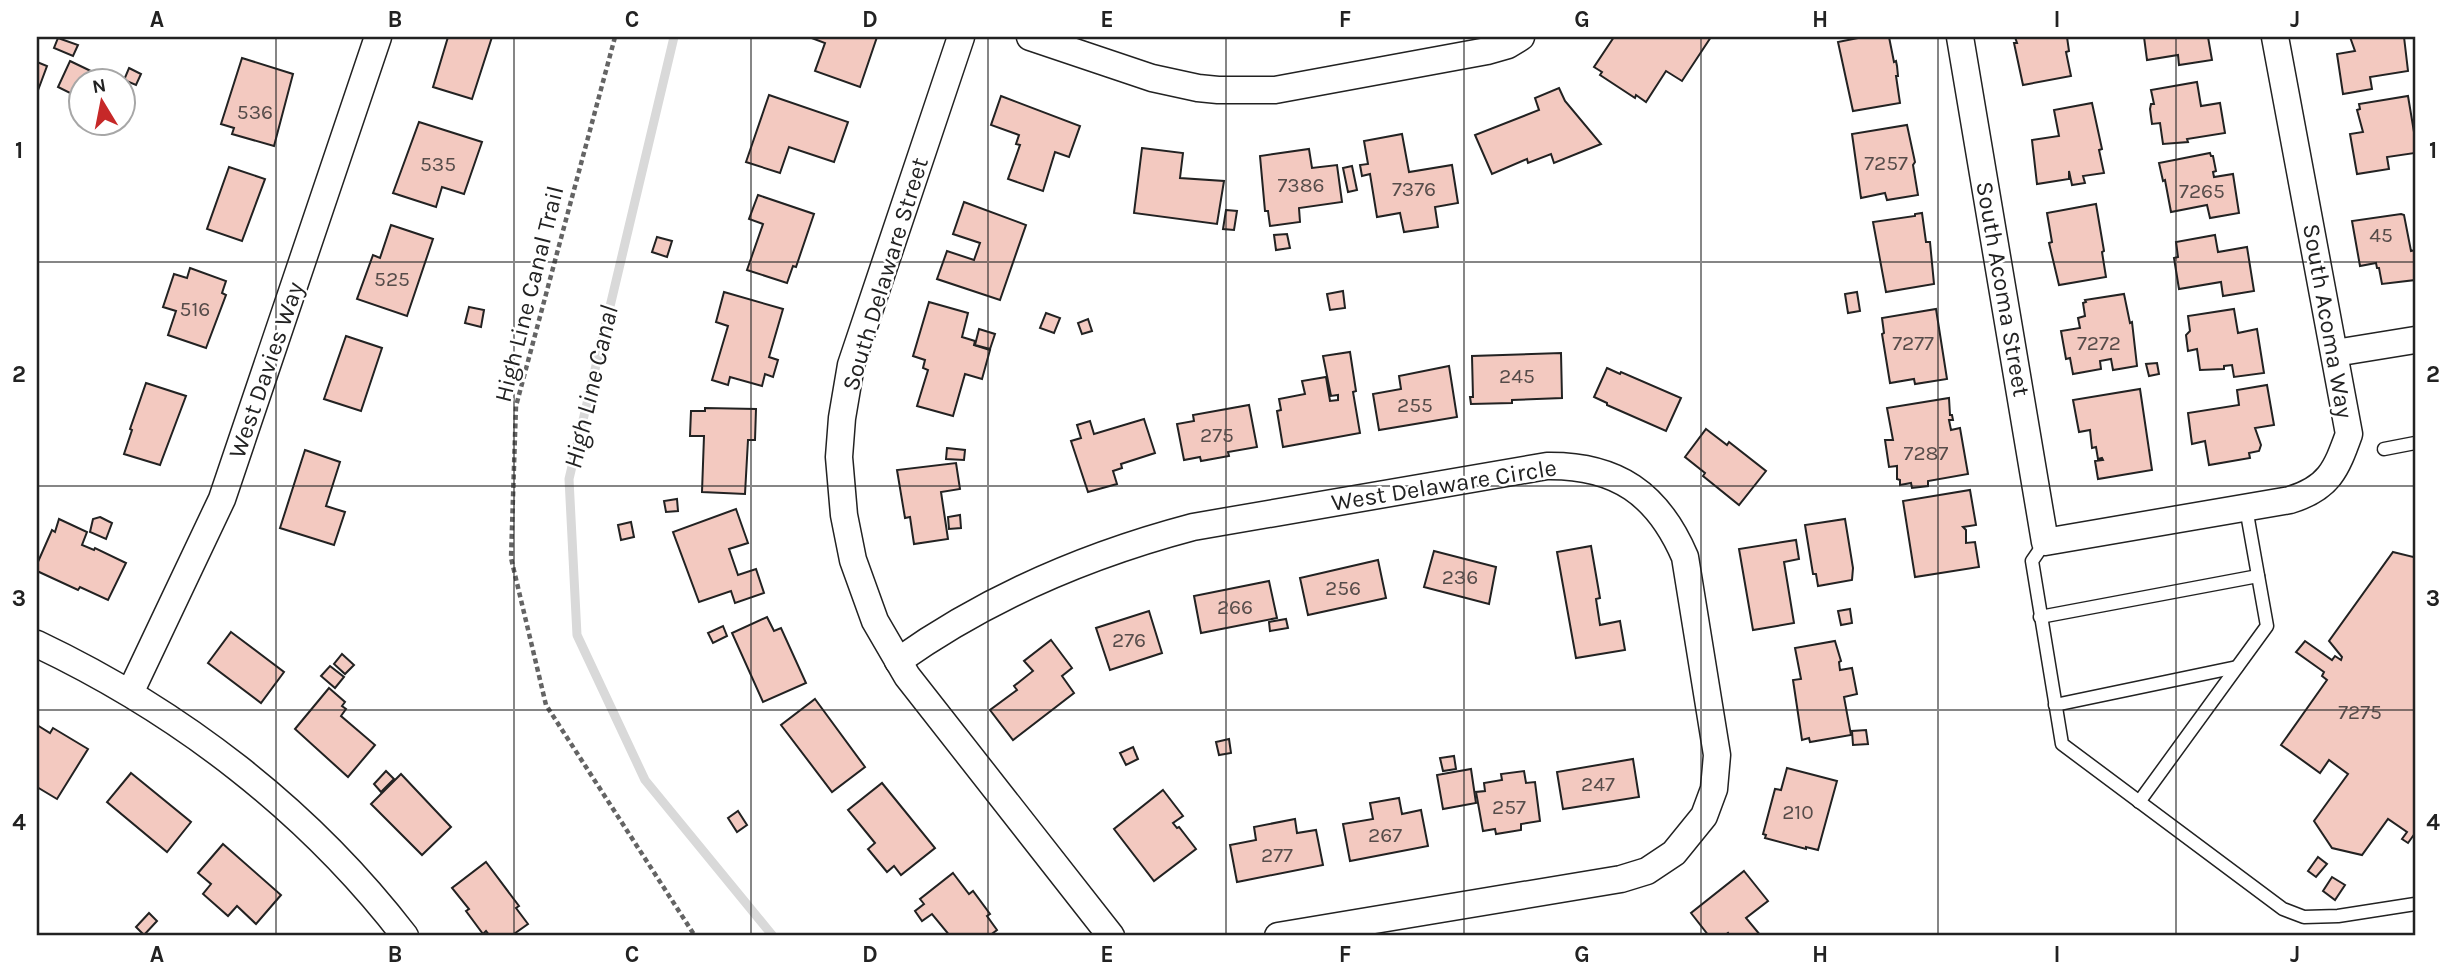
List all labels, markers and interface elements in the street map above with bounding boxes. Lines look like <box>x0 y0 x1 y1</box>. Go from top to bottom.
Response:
text: A <box>150 6 164 33</box>
text: B <box>388 6 402 33</box>
text: C <box>625 6 639 33</box>
text: D <box>862 6 878 33</box>
text: E <box>1100 6 1114 33</box>
text: F <box>1339 6 1351 33</box>
text: G <box>1574 6 1590 33</box>
text: H <box>1812 6 1828 33</box>
text: I <box>2053 6 2061 33</box>
text: J <box>2290 6 2300 33</box>
north arrow <box>66 66 136 136</box>
text: N <box>91 74 108 98</box>
house number: 536 <box>237 100 273 124</box>
text: 1 <box>15 137 23 164</box>
text: 1 <box>2429 137 2437 164</box>
house number: 7257 <box>1864 151 1908 175</box>
house number: 535 <box>420 152 456 176</box>
street label: South Delaware Street <box>836 154 934 394</box>
house number: 7386 <box>1277 173 1325 197</box>
house number: 7376 <box>1392 177 1436 201</box>
street label: South Acoma Street <box>1970 179 2036 399</box>
house number: 7265 <box>2179 179 2225 203</box>
street label: High Line Canal Trail <box>489 183 569 405</box>
street label: South Acoma Way <box>2297 222 2359 420</box>
house number: 45 <box>2369 223 2393 247</box>
house number: 525 <box>374 267 410 291</box>
street label: West Davies Way <box>223 278 309 462</box>
house number: 516 <box>180 297 210 321</box>
water label: High Line Canal <box>557 302 625 472</box>
house number: 7277 <box>1892 331 1934 355</box>
house number: 7272 <box>2077 331 2121 355</box>
text: 2 <box>12 361 26 388</box>
text: 2 <box>2426 361 2440 388</box>
house number: 245 <box>1499 364 1535 388</box>
house number: 255 <box>1397 393 1433 417</box>
house number: 275 <box>1200 423 1234 447</box>
house number: 7287 <box>1904 441 1949 465</box>
street label: West Delaware Circle <box>1329 453 1559 517</box>
house number: 236 <box>1442 565 1478 589</box>
house number: 256 <box>1325 576 1361 600</box>
text: 3 <box>12 585 26 612</box>
text: 3 <box>2426 585 2440 612</box>
house number: 266 <box>1217 595 1253 619</box>
house number: 276 <box>1112 628 1146 652</box>
house number: 7275 <box>2338 700 2382 724</box>
house number: 247 <box>1581 772 1615 796</box>
house number: 257 <box>1492 795 1526 819</box>
house number: 210 <box>1782 800 1814 824</box>
text: 4 <box>12 809 26 836</box>
text: 4 <box>2426 809 2440 836</box>
house number: 267 <box>1368 823 1402 847</box>
house number: 277 <box>1261 843 1293 867</box>
text: A <box>150 941 164 968</box>
text: B <box>388 941 402 968</box>
text: C <box>625 941 639 968</box>
text: D <box>862 941 878 968</box>
text: E <box>1100 941 1114 968</box>
text: F <box>1339 941 1351 968</box>
text: G <box>1574 941 1590 968</box>
text: H <box>1812 941 1828 968</box>
text: I <box>2053 941 2061 968</box>
text: J <box>2290 941 2300 968</box>

